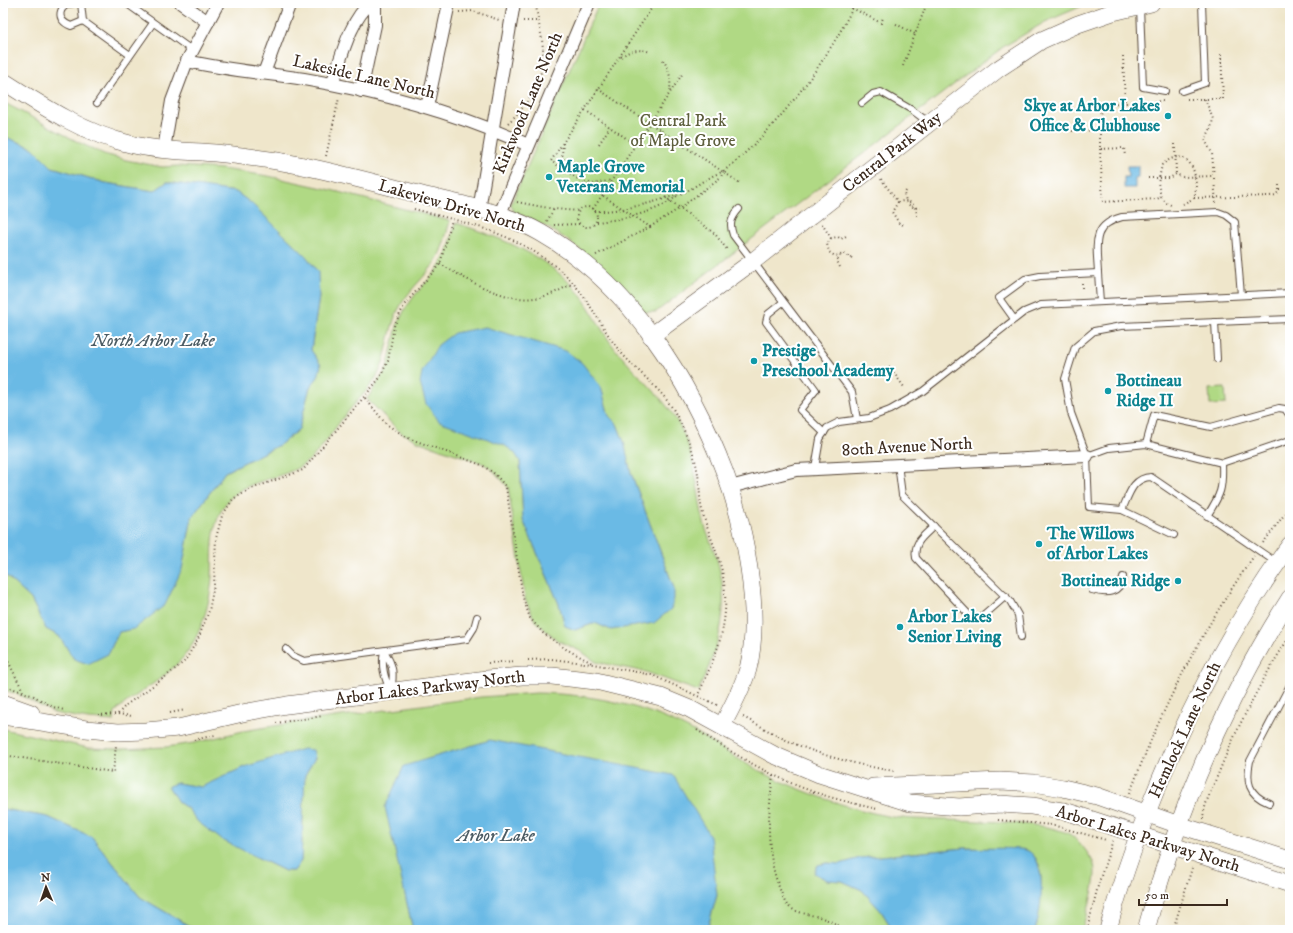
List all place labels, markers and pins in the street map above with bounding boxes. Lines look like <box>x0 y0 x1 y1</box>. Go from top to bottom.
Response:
place label: Skye at Arbor Lakes Office & Clubhouse <box>1024 95 1160 137</box>
marker: Skye at Arbor Lakes Office & Clubhouse <box>1163 111 1173 121</box>
place label: Maple Grove Veterans Memorial <box>556 156 685 198</box>
marker: Maple Grove Veterans Memorial <box>544 172 554 182</box>
place label: Prestige Preschool Academy <box>762 340 895 382</box>
marker: Prestige Preschool Academy <box>749 356 759 366</box>
place label: Bottineau Ridge II <box>1116 370 1182 412</box>
marker: Bottineau Ridge II <box>1103 386 1113 396</box>
place label: The Willows of Arbor Lakes <box>1046 523 1148 565</box>
marker: The Willows of Arbor Lakes <box>1034 539 1044 549</box>
place label: Bottineau Ridge <box>1061 570 1170 592</box>
marker: Bottineau Ridge <box>1173 576 1183 586</box>
place label: Arbor Lakes Senior Living <box>907 606 1002 648</box>
marker: Arbor Lakes Senior Living <box>895 622 905 632</box>

